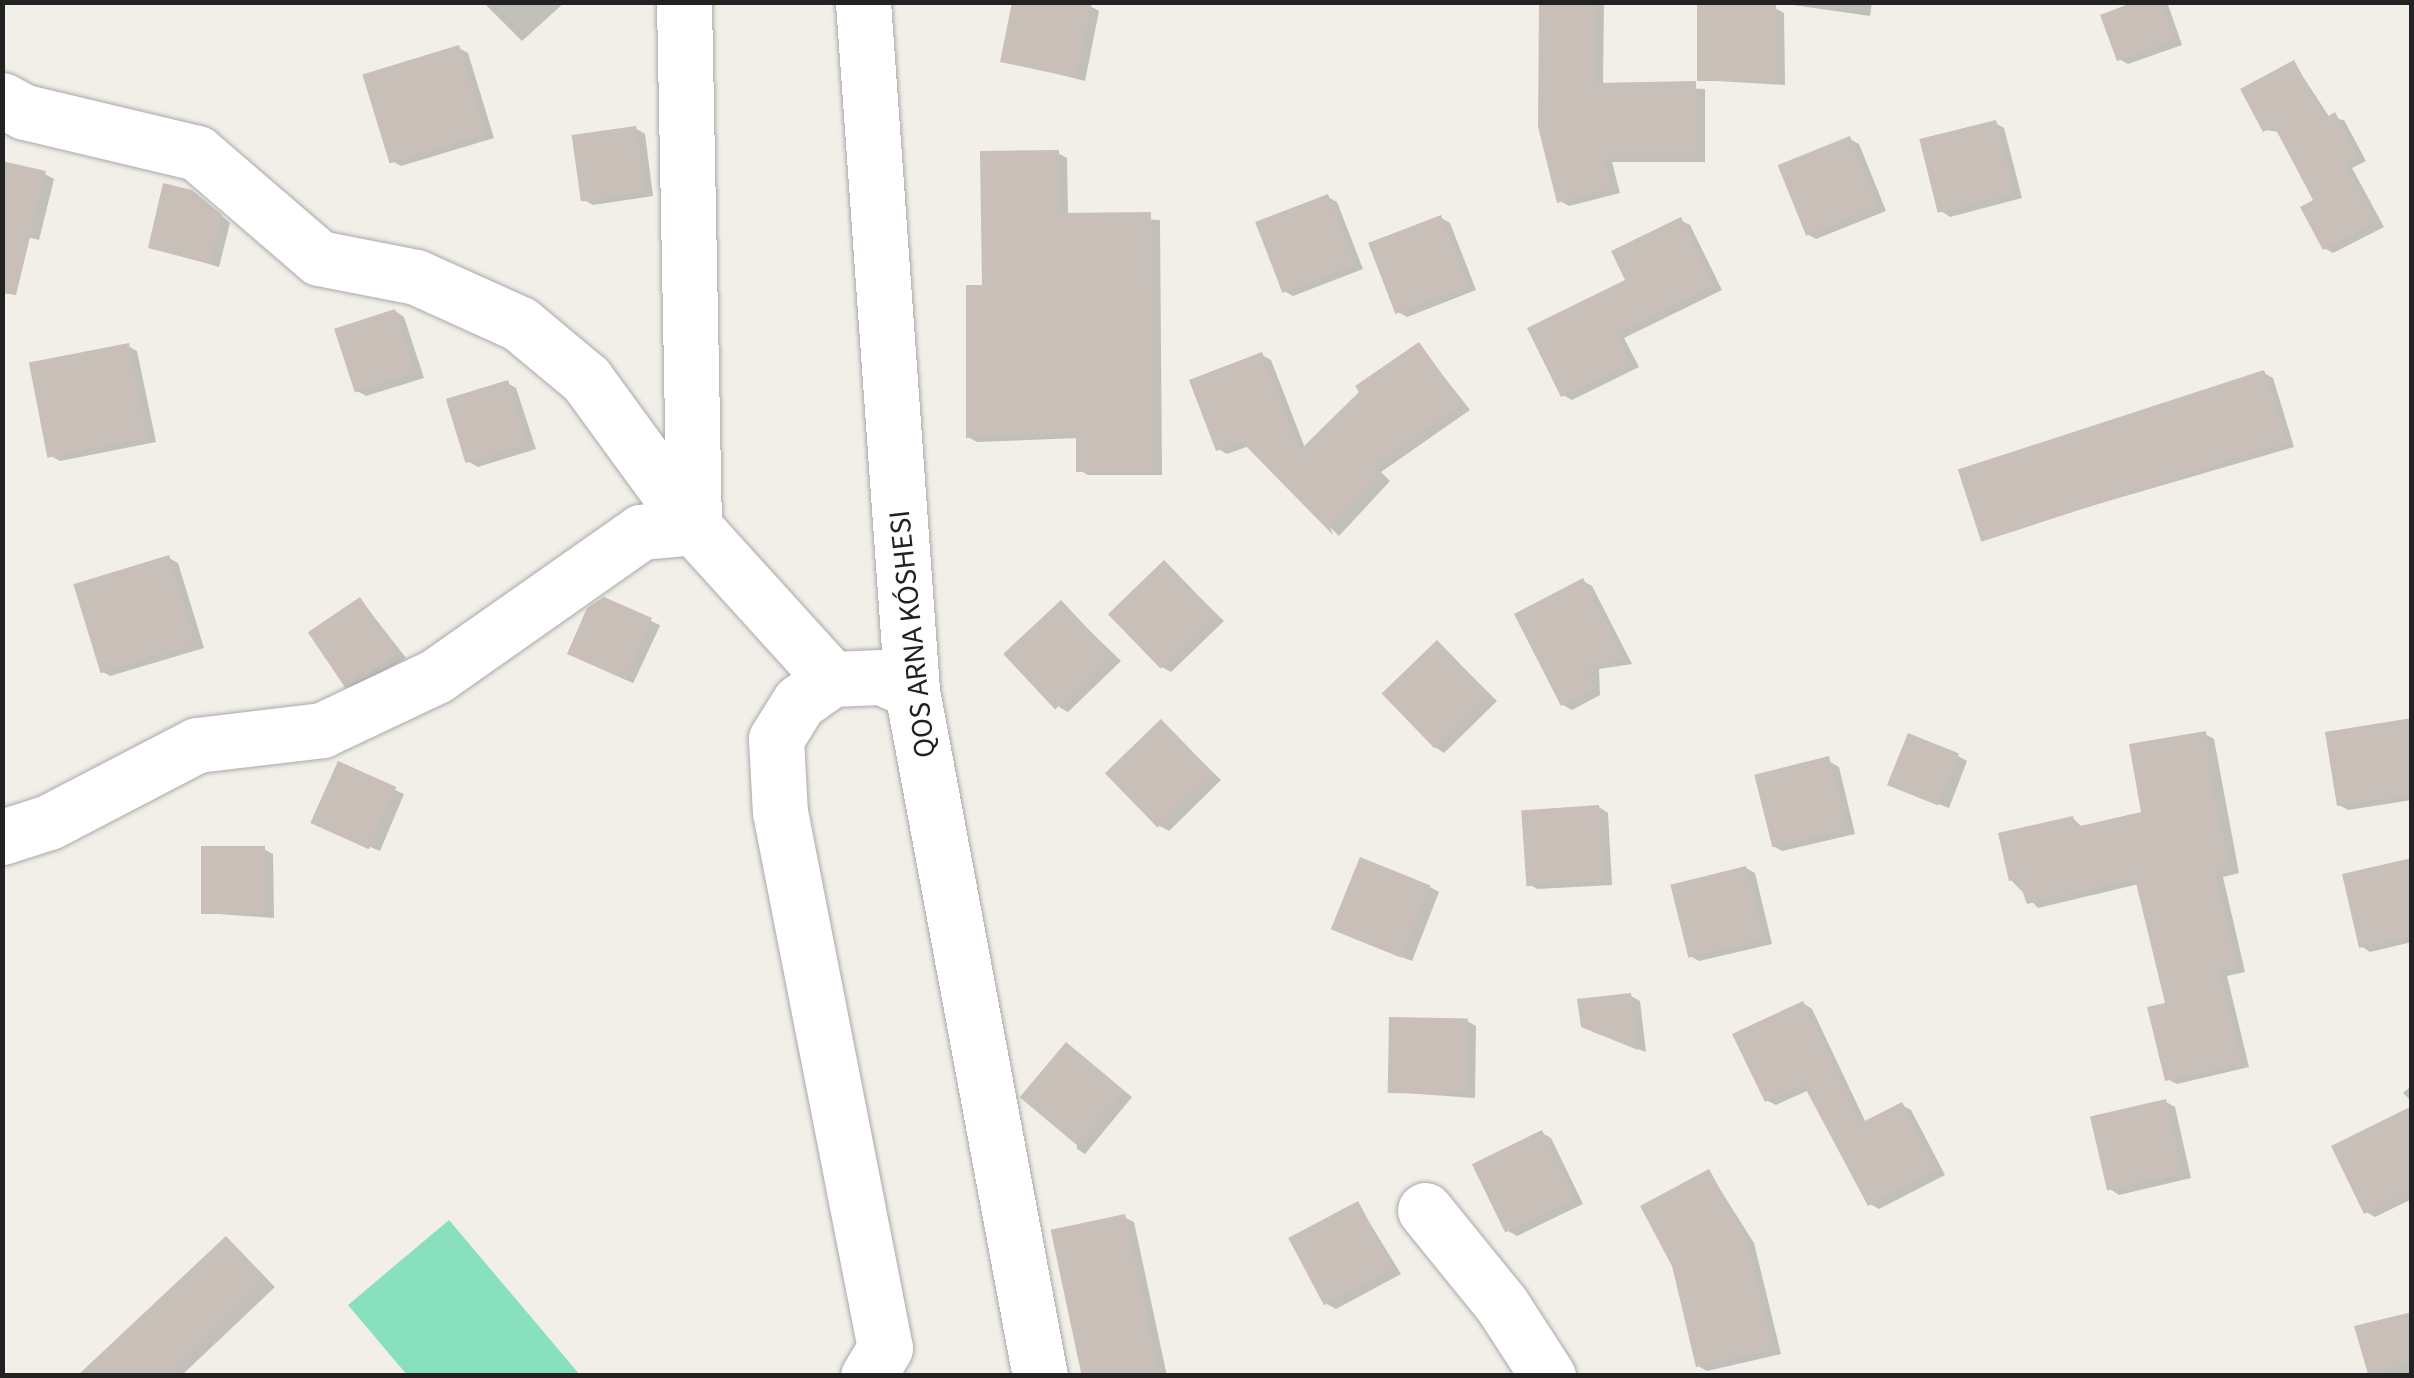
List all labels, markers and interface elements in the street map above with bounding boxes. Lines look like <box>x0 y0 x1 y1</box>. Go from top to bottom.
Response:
street label: QOS ARNA KÓSHESI <box>882 508 944 760</box>

